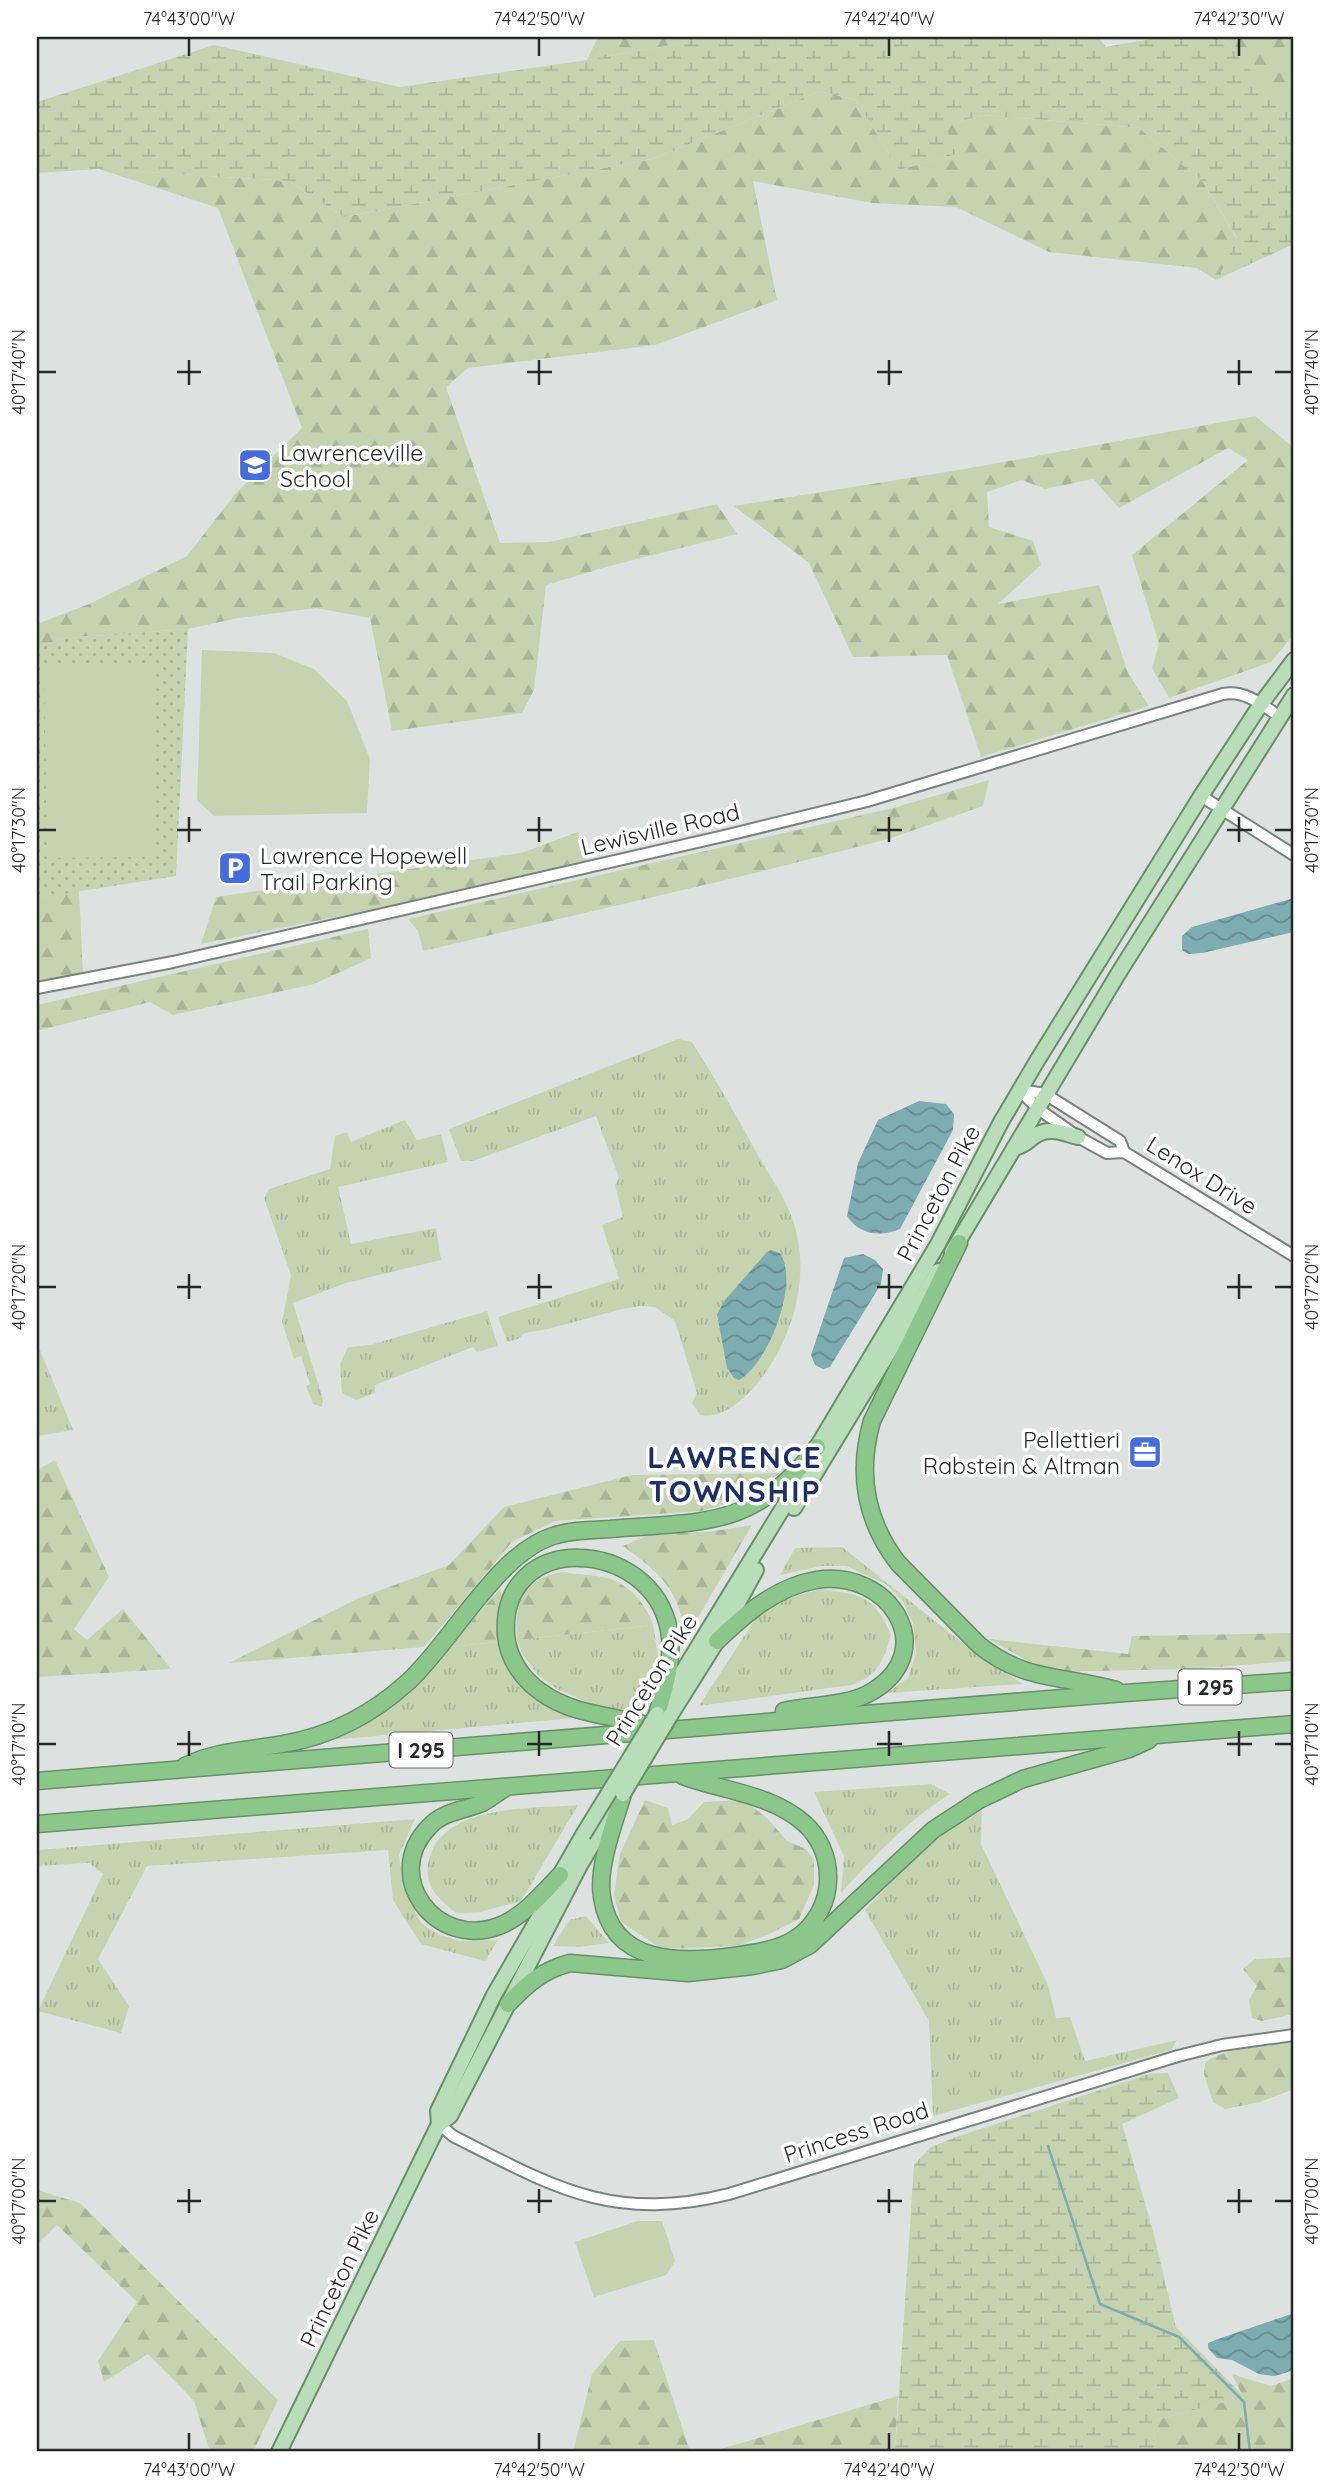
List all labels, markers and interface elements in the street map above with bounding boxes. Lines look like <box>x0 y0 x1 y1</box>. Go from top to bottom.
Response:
text: 74°43'00"W <box>143 7 235 30</box>
text: 74°42'50"W <box>493 7 585 30</box>
text: 74°42'40"W <box>843 7 935 30</box>
text: 74°42'30"W <box>1193 7 1285 30</box>
text: 40°17'40"N <box>7 329 30 415</box>
text: 40°17'40"N <box>1300 329 1323 415</box>
place label: Lawrenceville School <box>280 438 423 493</box>
school or university icon: Lawrenceville School <box>236 446 274 484</box>
text: 40°17'30"N <box>7 787 30 873</box>
text: 40°17'30"N <box>1300 787 1323 873</box>
street label: Lewisville Road <box>578 797 742 861</box>
place label: Lawrence Hopewell Trail Parking <box>260 841 467 896</box>
parking icon: Lawrence Hopewell Trail Parking <box>216 849 254 887</box>
street label: Princeton Pike <box>890 1120 986 1266</box>
street label: Lenox Drive <box>1141 1130 1263 1220</box>
text: 40°17'20"N <box>7 1244 30 1330</box>
text: 40°17'20"N <box>1300 1244 1323 1330</box>
place label: Pellettieri Rabstein & Altman <box>923 1425 1120 1480</box>
office icon: Pellettieri Rabstein & Altman <box>1126 1433 1164 1471</box>
district label: LAWRENCE TOWNSHIP <box>647 1438 823 1510</box>
street label: Princeton Pike <box>599 1609 703 1751</box>
road number: I 295 <box>1178 1670 1242 1704</box>
text: 40°17'10"N <box>7 1703 30 1785</box>
text: 40°17'10"N <box>1300 1703 1323 1785</box>
road number: I 295 <box>390 1732 452 1768</box>
street label: Princess Road <box>780 2095 932 2169</box>
text: 40°17'00"N <box>7 2158 30 2244</box>
text: 40°17'00"N <box>1300 2158 1323 2244</box>
street label: Princeton Pike <box>293 2204 385 2352</box>
text: 74°43'00"W <box>143 2458 235 2481</box>
text: 74°42'50"W <box>493 2458 585 2481</box>
text: 74°42'40"W <box>843 2458 935 2481</box>
text: 74°42'30"W <box>1193 2458 1285 2481</box>

